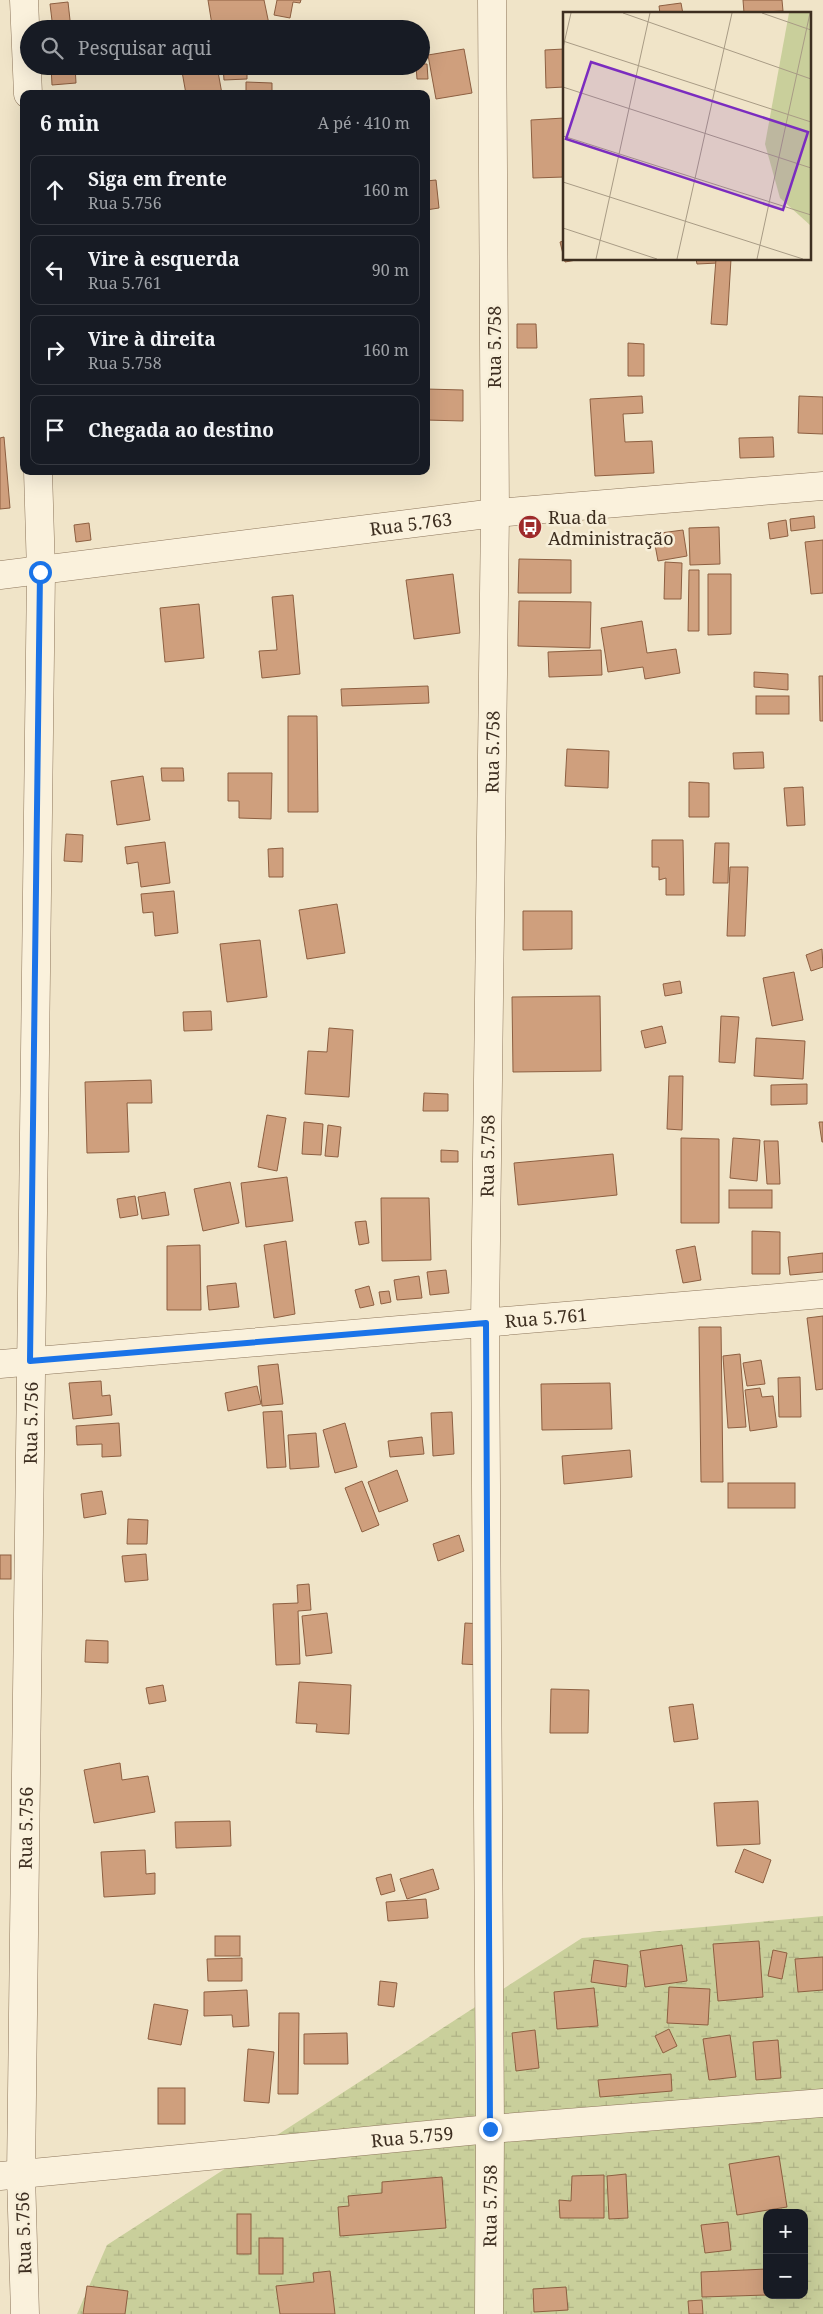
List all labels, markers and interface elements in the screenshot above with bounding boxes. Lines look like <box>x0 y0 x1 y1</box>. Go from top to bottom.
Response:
inset map <box>563 12 810 260</box>
search box <box>20 20 430 75</box>
icon: search <box>38 34 66 62</box>
text: Pesquisar aqui <box>78 35 212 61</box>
text: 6 min <box>40 109 99 137</box>
text: A pé · 410 m <box>318 112 410 134</box>
text: Siga em frente <box>88 166 227 192</box>
icon: ahead <box>41 176 69 204</box>
text: 160 m <box>363 179 409 201</box>
text: Rua 5.756 <box>88 192 162 214</box>
text: Vire à esquerda <box>88 246 240 272</box>
icon: left <box>41 256 69 284</box>
text: 90 m <box>372 259 409 281</box>
text: Rua 5.761 <box>88 272 162 294</box>
street label: Rua 5.758 <box>482 306 506 388</box>
text: Vire à direita <box>88 326 216 352</box>
icon: right <box>41 336 69 364</box>
text: 160 m <box>363 339 409 361</box>
text: Rua 5.758 <box>88 352 162 374</box>
icon: arrive <box>41 416 69 444</box>
text: Chegada ao destino <box>88 417 274 443</box>
place label: Rua da Administração <box>548 505 674 550</box>
street label: Rua 5.763 <box>368 506 453 541</box>
bus stop icon: Rua da Administração <box>517 514 543 540</box>
route start <box>29 561 52 584</box>
street label: Rua 5.758 <box>480 711 505 794</box>
street label: Rua 5.758 <box>475 1114 500 1198</box>
street label: Rua 5.761 <box>504 1302 588 1333</box>
street label: Rua 5.756 <box>18 1382 43 1465</box>
street label: Rua 5.756 <box>13 1787 38 1870</box>
route end <box>479 2118 502 2141</box>
street label: Rua 5.759 <box>370 2121 454 2152</box>
street label: Rua 5.758 <box>477 2165 502 2247</box>
street label: Rua 5.756 <box>10 2191 36 2275</box>
map controls <box>763 2209 808 2299</box>
button: + <box>763 2209 808 2254</box>
button: − <box>763 2254 808 2299</box>

